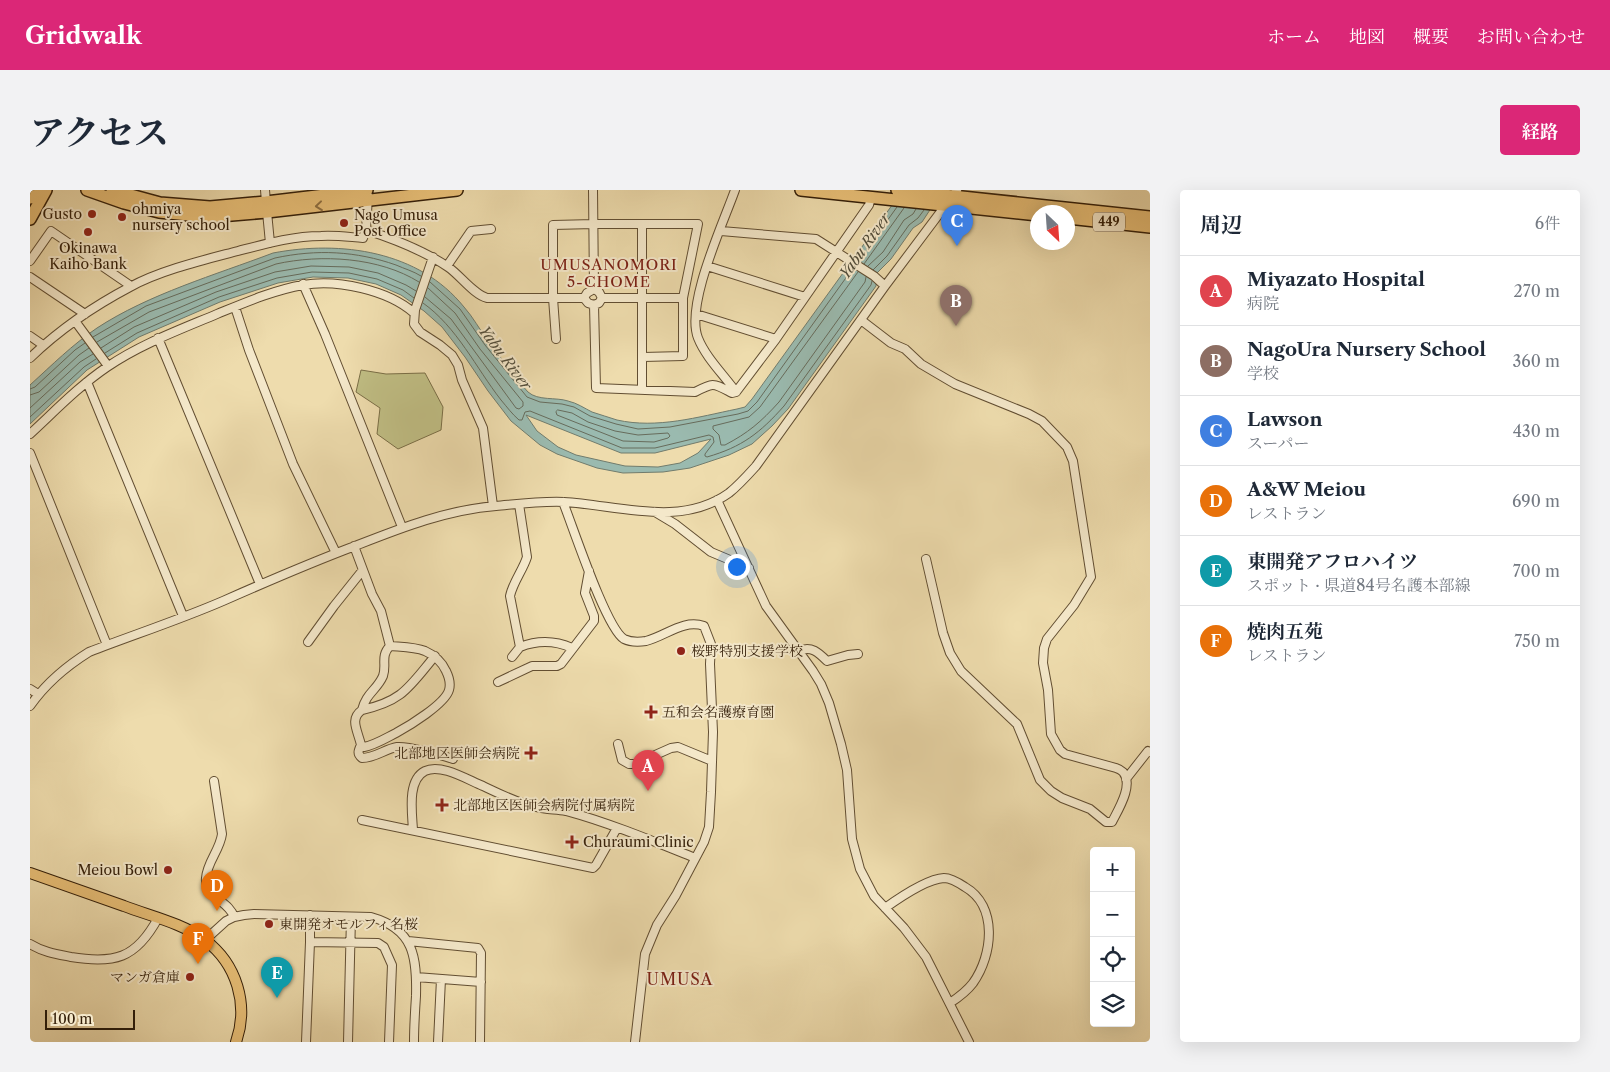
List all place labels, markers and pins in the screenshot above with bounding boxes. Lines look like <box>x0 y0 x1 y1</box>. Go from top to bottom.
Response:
place label: ohmiya nursery school <box>132 200 230 234</box>
place label: Gusto <box>43 205 82 223</box>
pin: C <box>941 205 973 246</box>
place label: Nago Umusa Post Office <box>354 206 438 240</box>
marker: Gusto <box>86 208 98 220</box>
marker: ohmiya nursery school <box>116 211 128 223</box>
marker: Nago Umusa Post Office <box>338 217 350 229</box>
marker: Okinawa Kaiho Bank <box>82 226 94 238</box>
place label: Okinawa Kaiho Bank <box>49 239 128 273</box>
pin: B <box>940 285 972 326</box>
place label: 桜野特別支援学校 <box>691 642 803 660</box>
marker: 桜野特別支援学校 <box>675 645 687 657</box>
place label: 五和会名護療育園 <box>662 703 774 721</box>
marker: 五和会名護療育園 <box>644 705 658 719</box>
place label: 北部地区医師会病院 <box>394 744 520 762</box>
marker: 北部地区医師会病院 <box>524 746 538 760</box>
pin: A <box>632 750 664 791</box>
place label: 北部地区医師会病院付属病院 <box>453 796 635 814</box>
marker: 北部地区医師会病院付属病院 <box>435 798 449 812</box>
place label: Churaumi Clinic <box>583 833 694 851</box>
marker: Churaumi Clinic <box>565 835 579 849</box>
place label: Meiou Bowl <box>77 861 158 879</box>
marker: Meiou Bowl <box>162 864 174 876</box>
pin: D <box>201 870 233 911</box>
place label: 東開発オモルフィ名桜 <box>279 915 418 933</box>
marker: 東開発オモルフィ名桜 <box>263 918 275 930</box>
pin: F <box>182 923 214 964</box>
pin: E <box>261 957 293 998</box>
place label: マンガ倉庫 <box>110 968 180 986</box>
marker: マンガ倉庫 <box>184 971 196 983</box>

